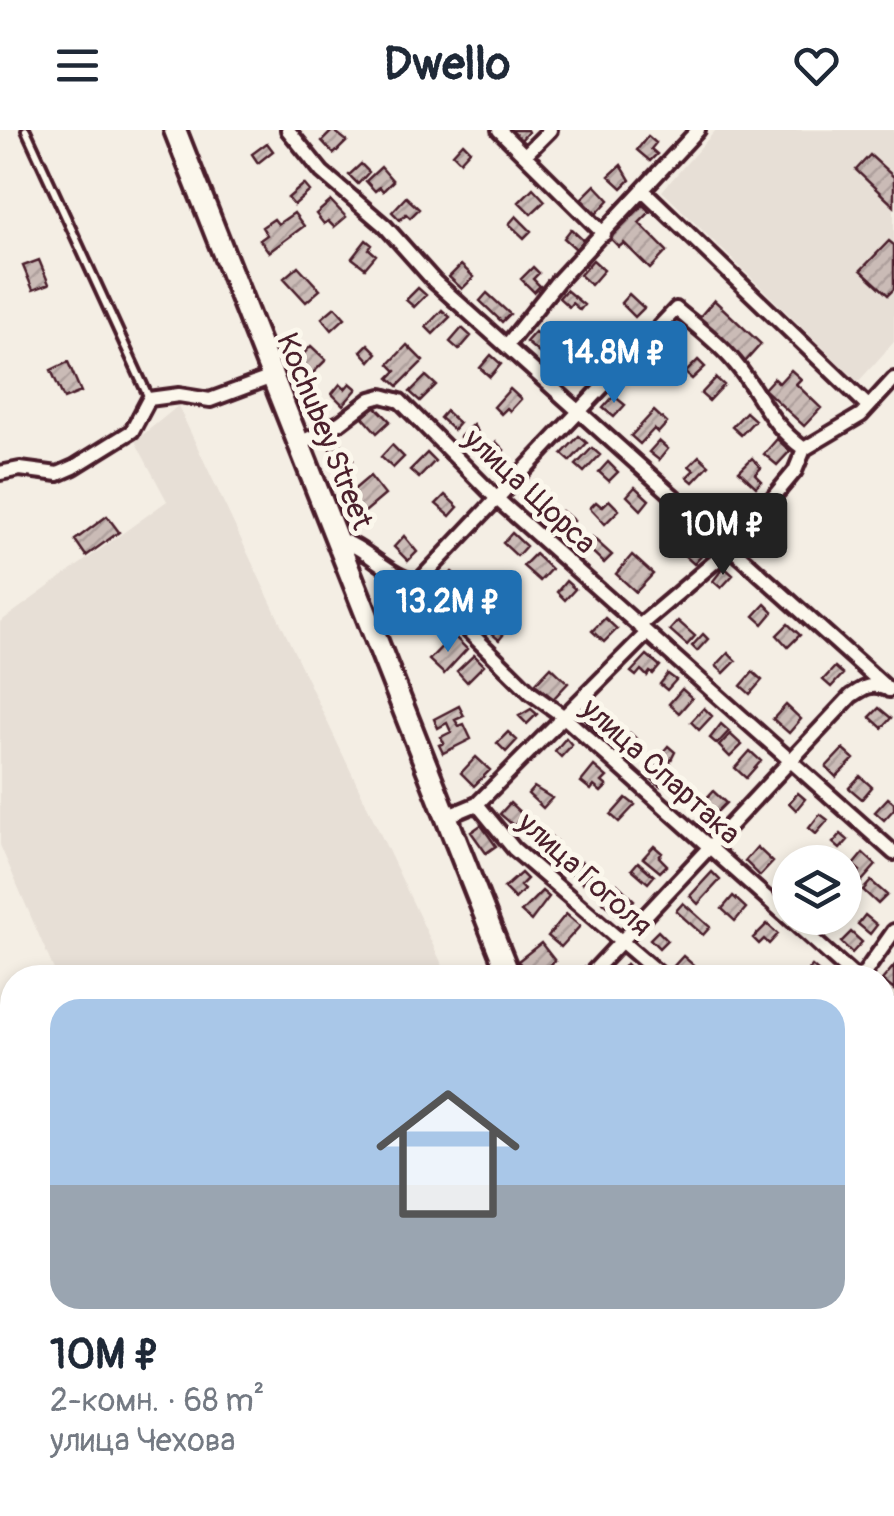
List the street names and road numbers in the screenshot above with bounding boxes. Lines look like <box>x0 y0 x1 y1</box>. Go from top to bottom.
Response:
street label: Kochubey Street <box>268 327 381 536</box>
street label: улица Щорса <box>455 420 603 562</box>
street label: улица Спартака <box>573 690 748 853</box>
street label: улица Гоголя <box>509 804 659 944</box>

